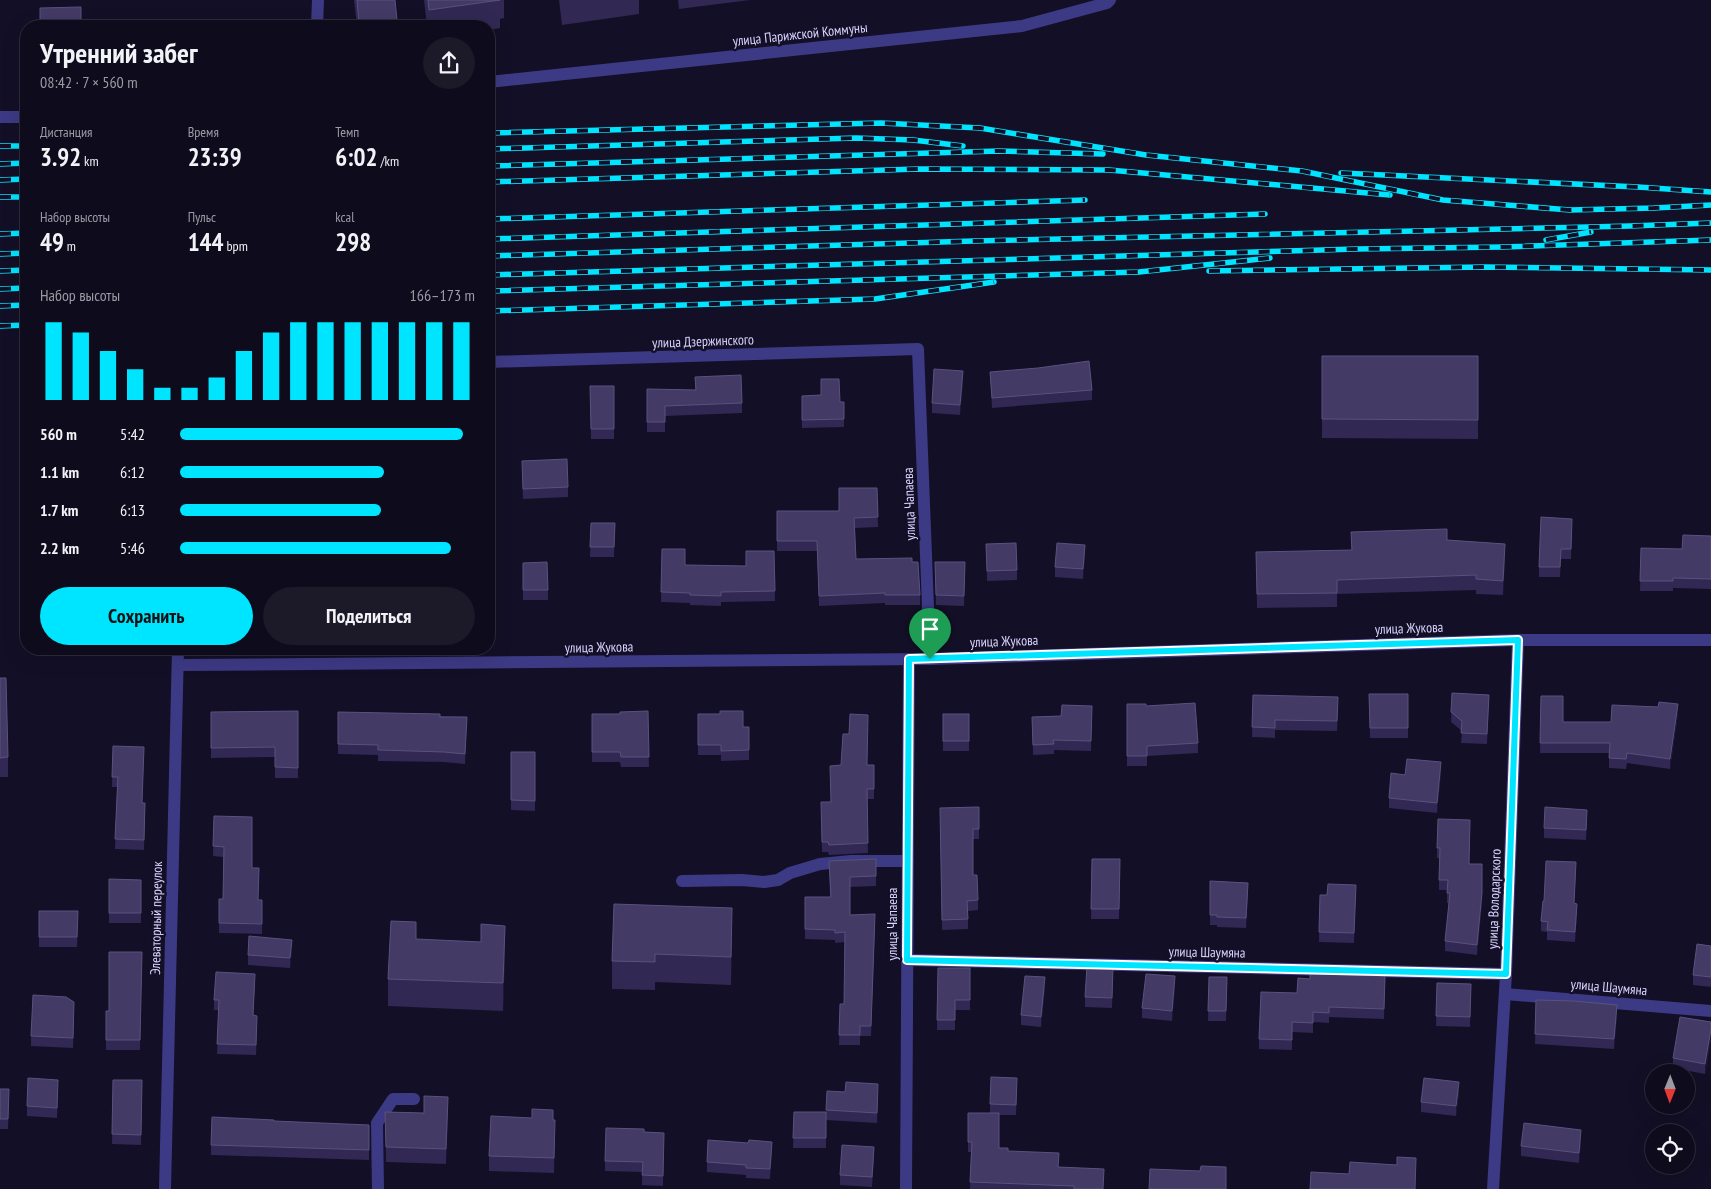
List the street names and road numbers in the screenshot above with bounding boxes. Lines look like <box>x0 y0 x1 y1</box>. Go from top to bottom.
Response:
street label: улица Парижской Коммуны <box>732 18 868 50</box>
street label: улица Дзержинского <box>652 330 754 352</box>
street label: улица Чапаева <box>899 467 919 541</box>
street label: улица Жукова <box>1374 618 1444 638</box>
street label: улица Жукова <box>969 631 1039 651</box>
street label: улица Жукова <box>565 637 633 657</box>
street label: улица Володарского <box>1483 849 1505 949</box>
street label: Элеваторный переулок <box>146 860 166 975</box>
street label: улица Чапаева <box>883 888 901 960</box>
street label: улица Шаумяна <box>1168 942 1246 962</box>
street label: улица Шаумяна <box>1570 975 1648 999</box>

